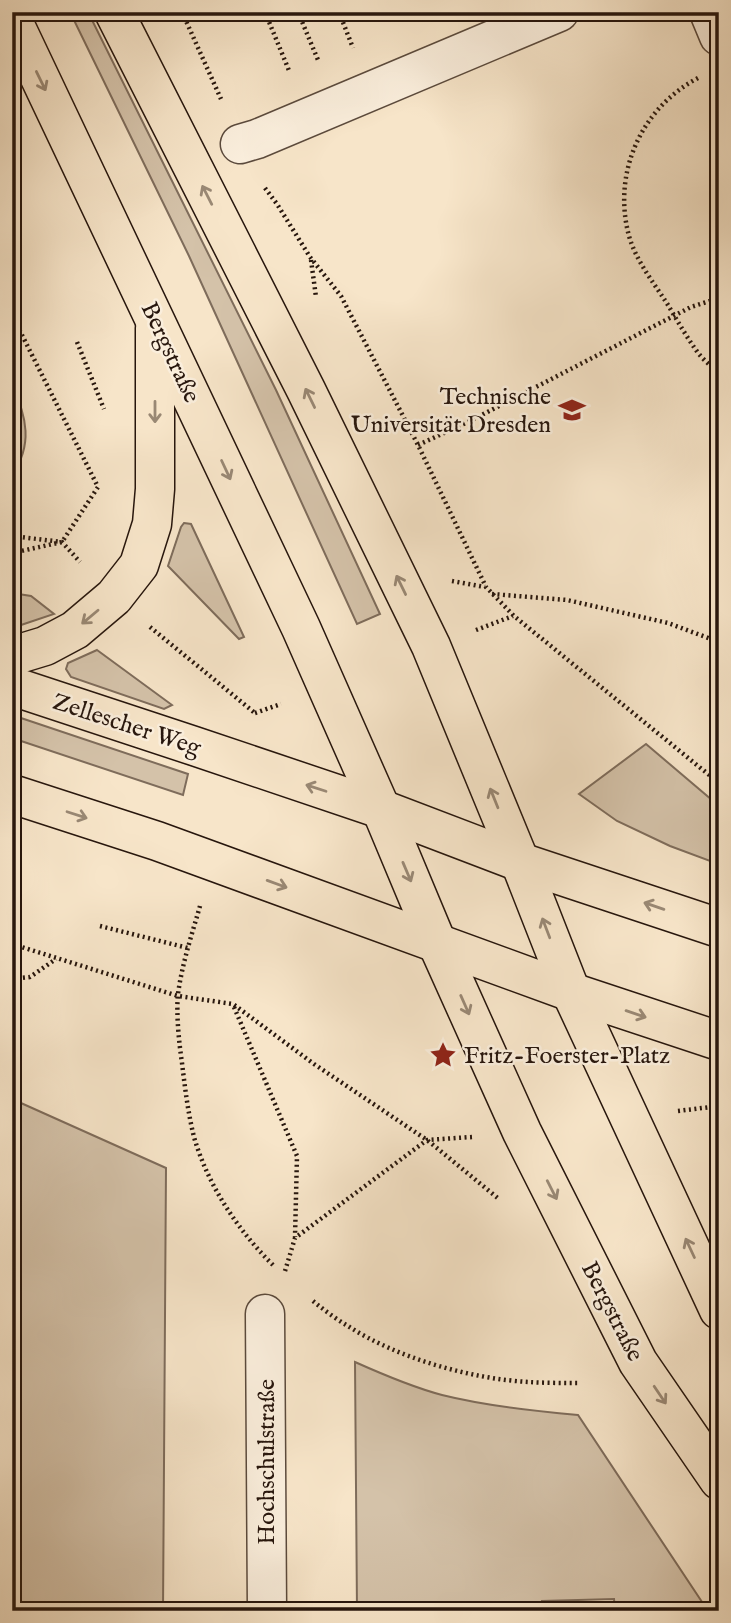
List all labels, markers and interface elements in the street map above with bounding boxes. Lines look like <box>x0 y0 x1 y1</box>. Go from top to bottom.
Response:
one-way arrow <box>35 70 48 91</box>
one-way arrow <box>199 185 213 206</box>
street label: Bergstraße <box>133 297 207 408</box>
place label: Technische Universität Dresden <box>351 382 551 441</box>
one-way arrow <box>302 388 316 409</box>
school or university icon: Technische Universität Dresden <box>557 395 587 425</box>
one-way arrow <box>148 400 162 423</box>
one-way arrow <box>220 458 233 480</box>
one-way arrow <box>394 575 408 596</box>
one-way arrow <box>81 609 99 625</box>
street label: Zellescher Weg <box>48 687 206 764</box>
one-way arrow <box>305 781 327 793</box>
one-way arrow <box>487 788 500 810</box>
one-way arrow <box>66 809 88 822</box>
one-way arrow <box>401 861 414 883</box>
one-way arrow <box>266 879 288 891</box>
one-way arrow <box>643 899 665 912</box>
one-way arrow <box>539 918 552 940</box>
one-way arrow <box>459 994 472 1015</box>
one-way arrow <box>625 1008 647 1021</box>
place icon: Fritz-Foerster-Platz <box>428 1040 458 1070</box>
place label: Fritz-Foerster-Platz <box>464 1041 670 1072</box>
one-way arrow <box>545 1179 559 1200</box>
one-way arrow <box>682 1238 696 1259</box>
street label: Bergstraße <box>573 1257 650 1367</box>
street label: Hochschulstraße <box>252 1379 283 1545</box>
one-way arrow <box>653 1384 667 1404</box>

